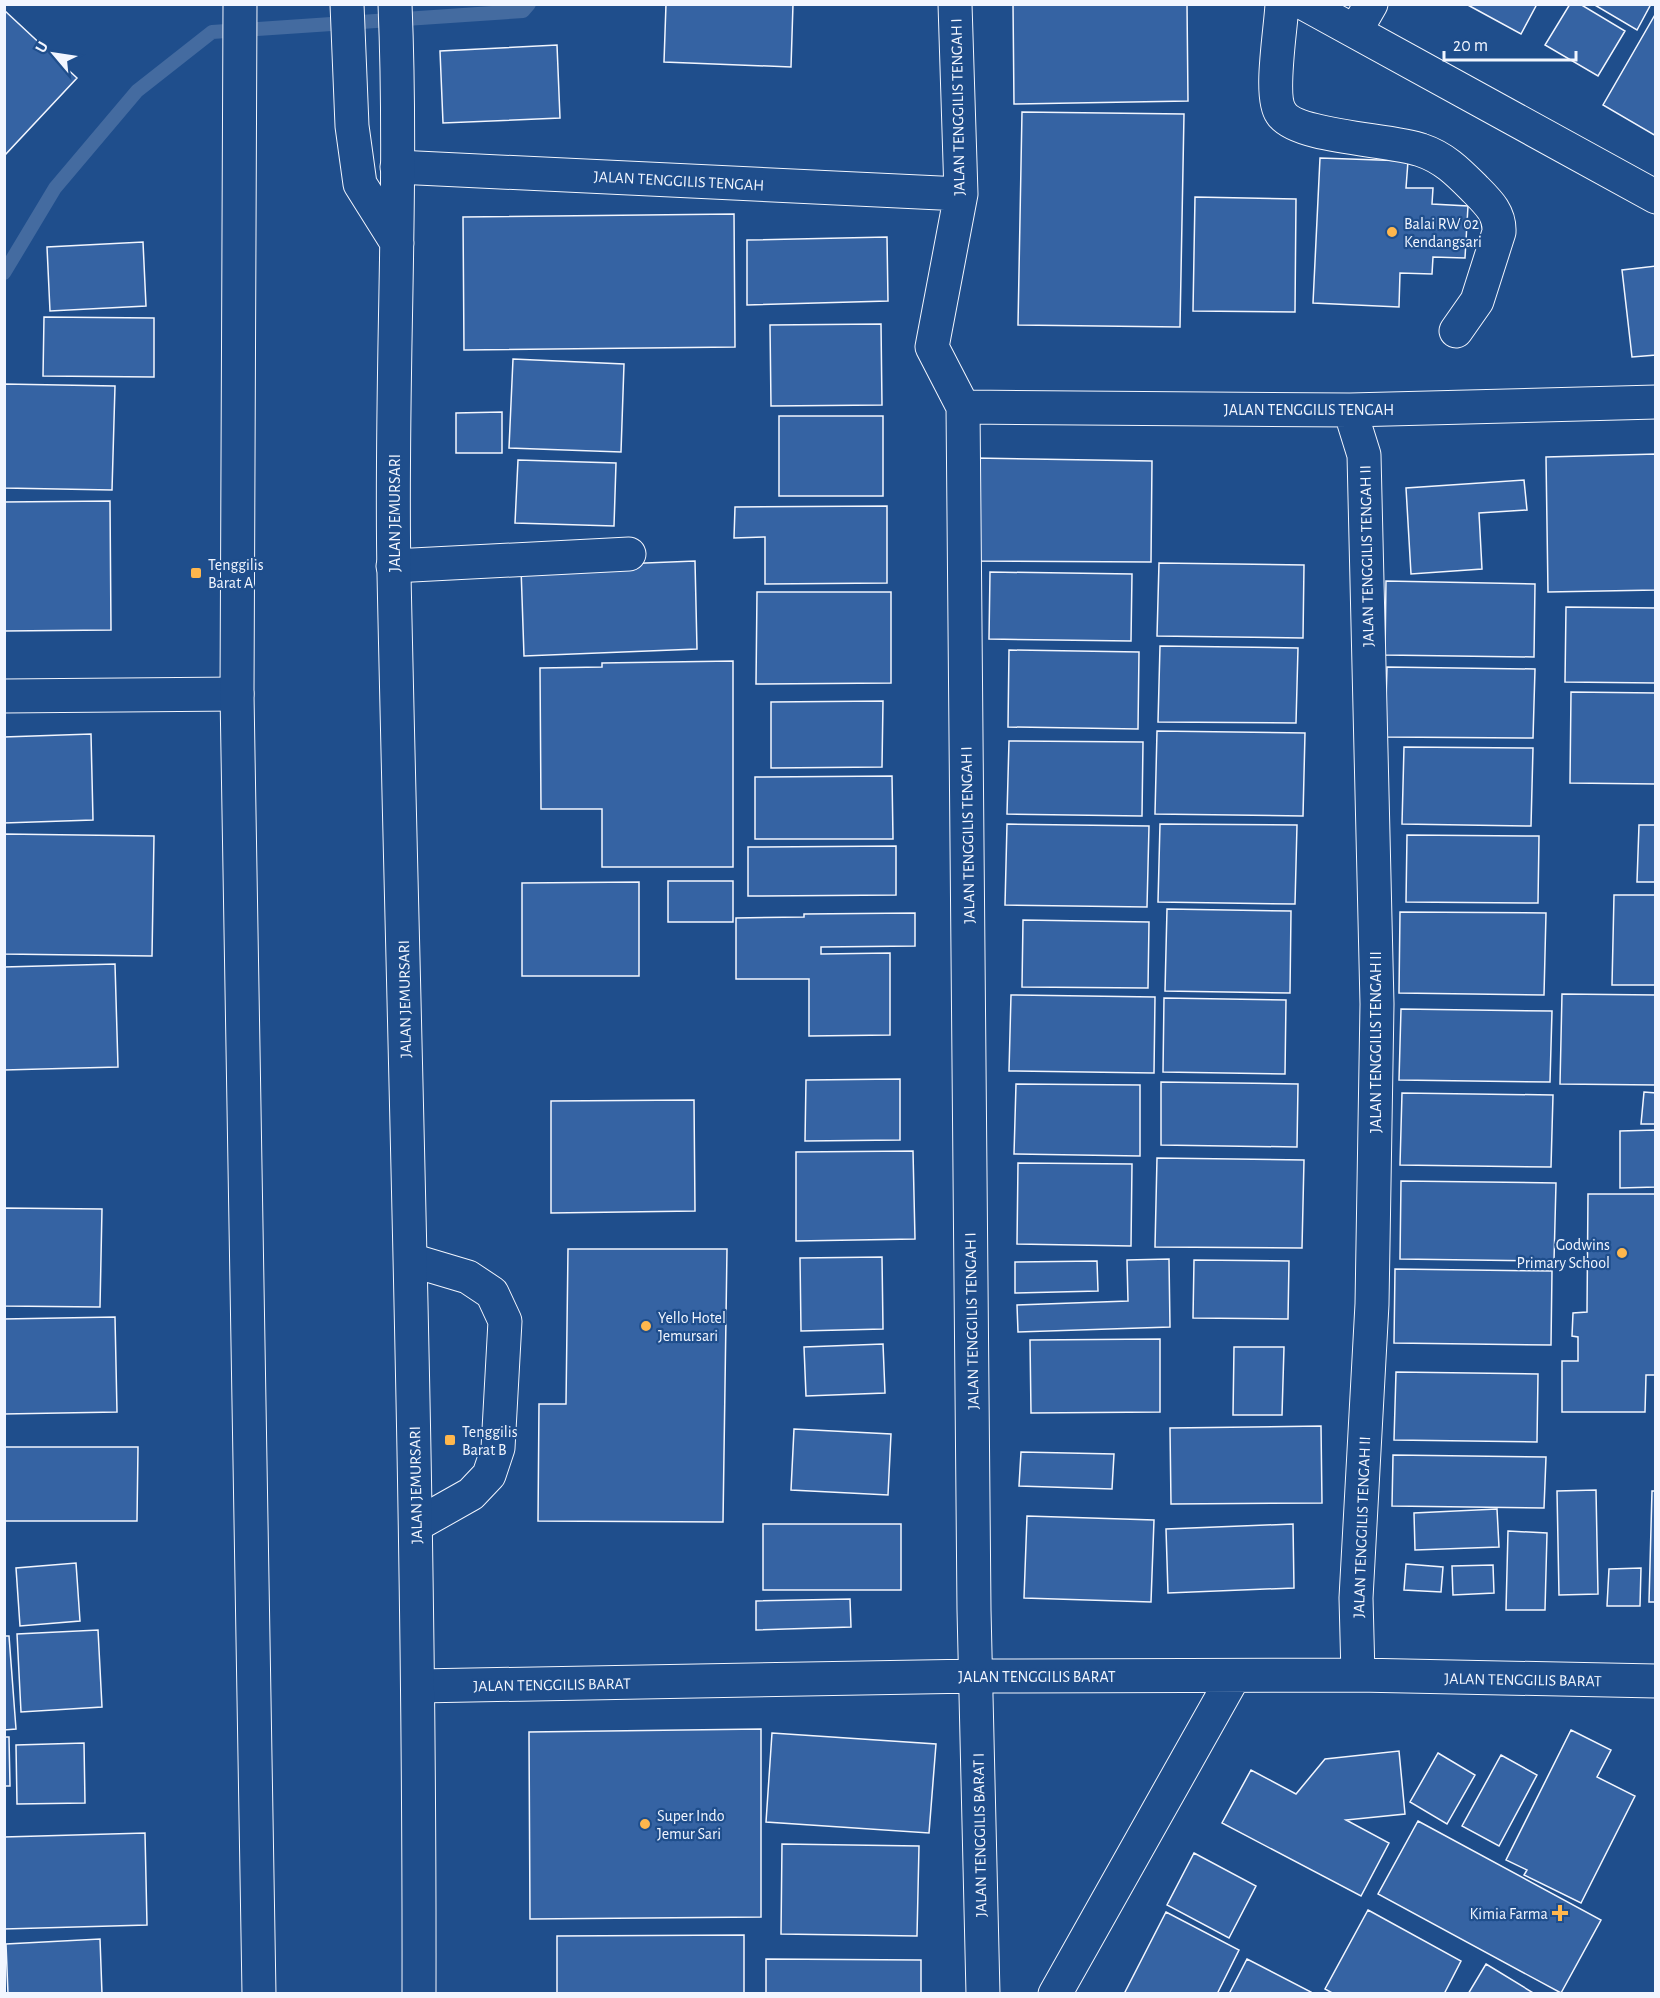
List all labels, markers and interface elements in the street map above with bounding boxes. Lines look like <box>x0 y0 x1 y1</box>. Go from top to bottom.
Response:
street label: JALAN TENGGILIS TENGAH I <box>948 18 968 196</box>
north arrow <box>24 24 84 84</box>
scale bar <box>1444 24 1576 62</box>
text: 20 m <box>1453 37 1488 55</box>
text: U <box>32 39 51 56</box>
street label: JALAN TENGGILIS TENGAH <box>593 169 765 193</box>
place label: Balai RW 02 Kendangsari <box>1404 216 1482 250</box>
marker: Balai RW 02 Kendangsari <box>1385 225 1399 239</box>
street label: JALAN TENGGILIS TENGAH <box>1224 402 1394 418</box>
street label: JALAN JEMURSARI <box>387 454 403 572</box>
street label: JALAN TENGGILIS TENGAH II <box>1357 465 1377 647</box>
place label: Tenggilis Barat A <box>208 557 264 591</box>
marker: Tenggilis Barat A <box>189 566 203 580</box>
street label: JALAN TENGGILIS TENGAH I <box>958 746 978 924</box>
street label: JALAN JEMURSARI <box>396 940 414 1058</box>
street label: JALAN TENGGILIS TENGAH II <box>1368 951 1384 1133</box>
street label: JALAN TENGGILIS TENGAH I <box>962 1232 982 1410</box>
place label: Godwins Primary School <box>1517 1237 1610 1272</box>
marker: Godwins Primary School <box>1615 1246 1629 1260</box>
place label: Yello Hotel Jemursari <box>658 1310 726 1344</box>
marker: Yello Hotel Jemursari <box>639 1319 653 1333</box>
place label: Tenggilis Barat B <box>462 1424 518 1458</box>
street label: JALAN JEMURSARI <box>407 1426 425 1544</box>
marker: Tenggilis Barat B <box>443 1433 457 1447</box>
street label: JALAN TENGGILIS TENGAH II <box>1351 1436 1373 1618</box>
street label: JALAN TENGGILIS BARAT <box>958 1669 1116 1685</box>
street label: JALAN TENGGILIS BARAT <box>1444 1671 1602 1689</box>
street label: JALAN TENGGILIS BARAT <box>473 1676 631 1694</box>
street label: JALAN TENGGILIS BARAT I <box>971 1753 989 1917</box>
place label: Super Indo Jemur Sari <box>657 1808 725 1842</box>
marker: Super Indo Jemur Sari <box>638 1817 652 1831</box>
place label: Kimia Farma <box>1470 1906 1548 1922</box>
marker: Kimia Farma <box>1553 1906 1567 1920</box>

